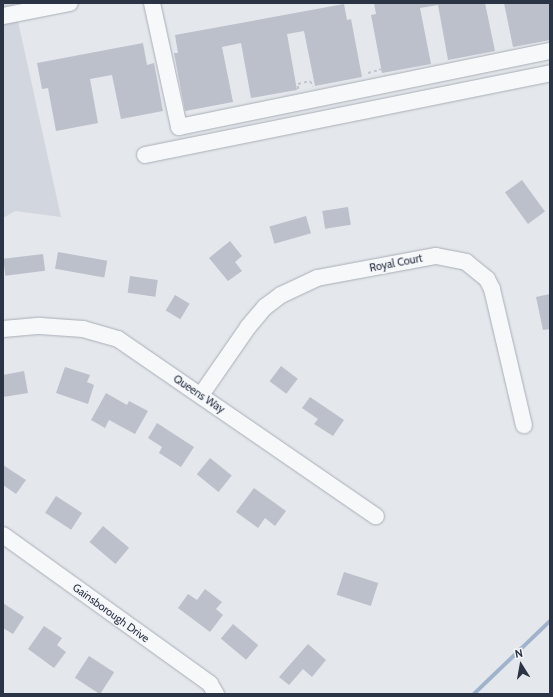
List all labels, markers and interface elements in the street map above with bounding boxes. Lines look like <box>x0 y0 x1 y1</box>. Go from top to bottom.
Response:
street label: Royal Court <box>368 251 424 275</box>
street label: Queens Way <box>171 372 227 416</box>
street label: Gainsborough Drive <box>70 581 152 645</box>
north arrow <box>501 645 541 685</box>
text: N <box>514 646 524 661</box>

